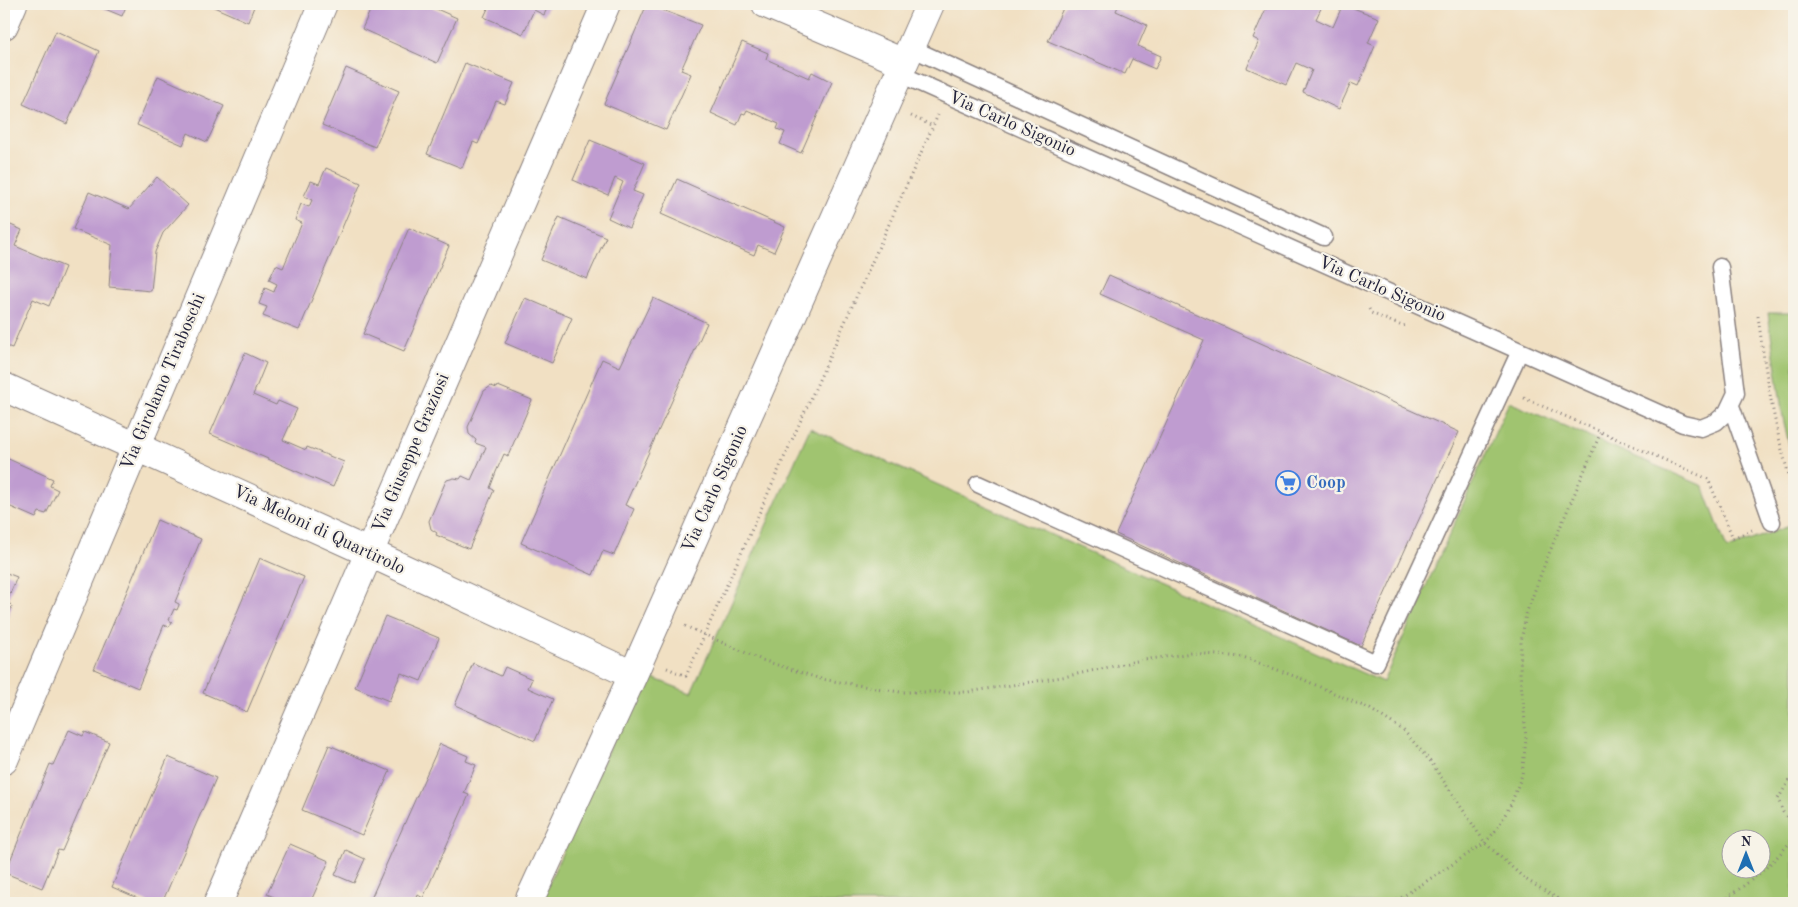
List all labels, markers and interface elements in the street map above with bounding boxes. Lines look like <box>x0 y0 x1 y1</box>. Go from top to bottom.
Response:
street label: Via Carlo Sigonio <box>946 88 1078 160</box>
street label: Via Carlo Sigonio <box>1316 253 1448 325</box>
street label: Via Girolamo Tiraboschi <box>118 291 209 473</box>
street label: Via Giuseppe Graziosi <box>369 371 453 535</box>
street label: Via Carlo Sigonio <box>679 423 751 555</box>
supermarket icon: Coop <box>1275 470 1301 496</box>
place label: Coop <box>1306 474 1346 492</box>
street label: Via Meloni di Quartirolo <box>230 482 408 578</box>
north arrow <box>1720 830 1770 880</box>
text: N <box>1741 835 1752 849</box>

